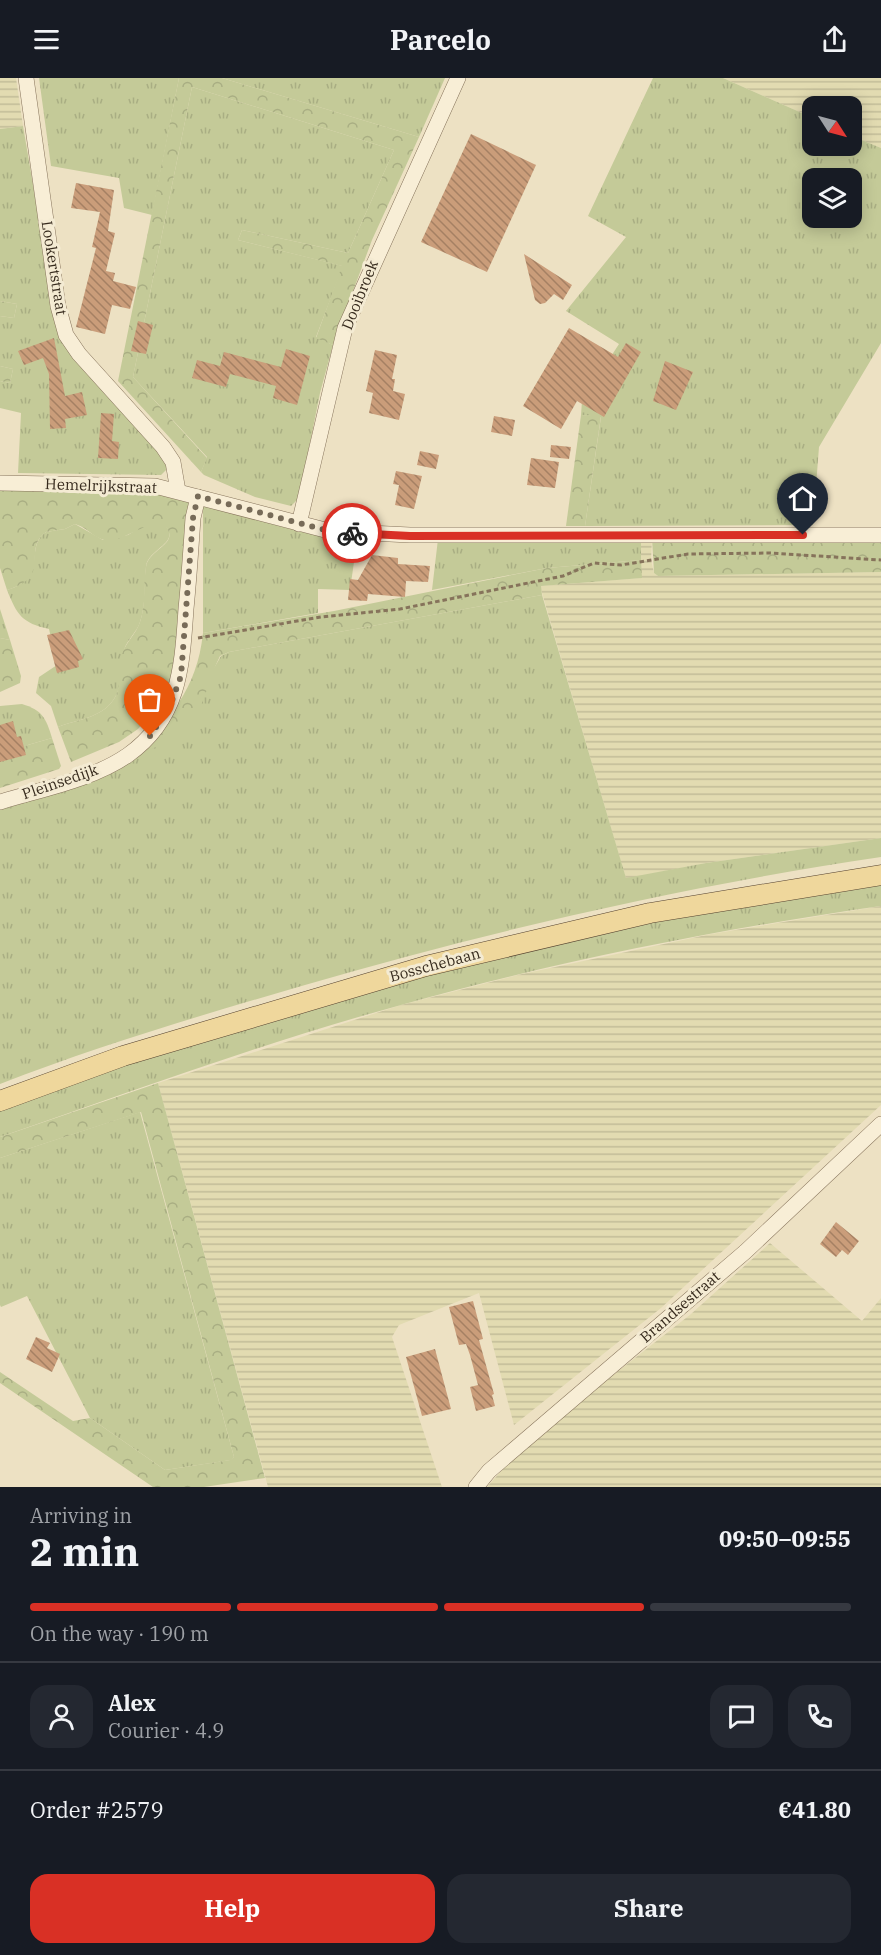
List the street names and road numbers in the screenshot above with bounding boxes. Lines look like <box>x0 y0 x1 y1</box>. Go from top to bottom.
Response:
street label: Lookertstraat <box>38 219 71 316</box>
street label: Dooibroek <box>337 257 382 332</box>
street label: Hemelrijkstraat <box>45 474 157 497</box>
street label: Pleinsedijk <box>19 760 100 803</box>
street label: Bosschebaan <box>387 943 483 986</box>
street label: Brandsestraat <box>636 1267 724 1346</box>

